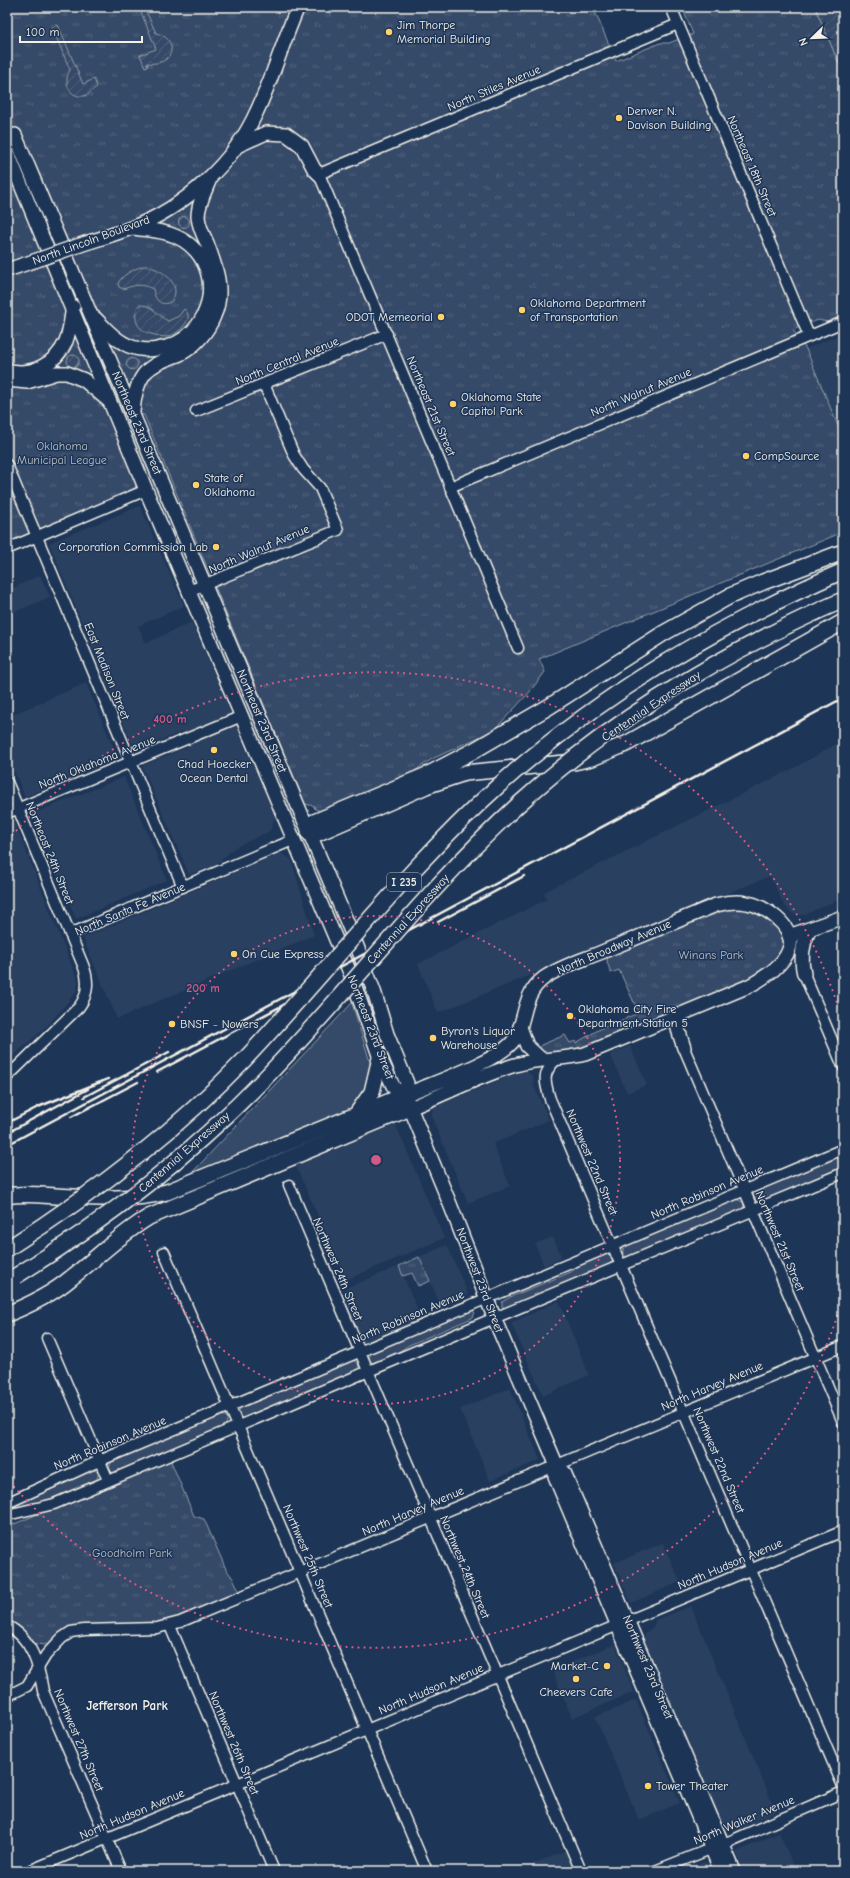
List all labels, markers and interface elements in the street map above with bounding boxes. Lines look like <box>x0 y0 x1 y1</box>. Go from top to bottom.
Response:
scale bar <box>20 18 142 44</box>
place label: Jim Thorpe Memorial Building <box>397 18 491 46</box>
north arrow <box>792 18 832 58</box>
text: 100 m <box>26 25 59 39</box>
marker: Jim Thorpe Memorial Building <box>384 27 394 37</box>
text: N <box>796 36 811 48</box>
street label: North Stiles Avenue <box>445 62 543 114</box>
place label: Denver N. Davison Building <box>627 104 711 132</box>
marker: Denver N. Davison Building <box>614 113 624 123</box>
street label: Northeast 18th Street <box>724 113 780 219</box>
street label: North Lincoln Boulevard <box>30 212 152 268</box>
place label: Oklahoma Department of Transportation <box>530 296 646 324</box>
marker: Oklahoma Department of Transportation <box>517 305 527 315</box>
place label: ODOT Memeorial <box>346 310 433 324</box>
marker: ODOT Memeorial <box>436 312 446 322</box>
street label: North Central Avenue <box>233 334 341 388</box>
street label: Northeast 21st Street <box>404 354 459 459</box>
street label: North Walnut Avenue <box>589 364 693 420</box>
street label: Northeast 23rd Street <box>109 369 165 477</box>
place label: Oklahoma State Capitol Park <box>461 390 541 418</box>
marker: Oklahoma State Capitol Park <box>448 399 458 409</box>
park label: Oklahoma Municipal League <box>17 439 107 467</box>
place label: CompSource <box>754 449 819 463</box>
marker: CompSource <box>741 451 751 461</box>
place label: State of Oklahoma <box>204 471 255 499</box>
marker: State of Oklahoma <box>191 480 201 490</box>
street label: North Walnut Avenue <box>207 521 311 577</box>
place label: Corporation Commission Lab <box>59 540 208 554</box>
marker: Corporation Commission Lab <box>211 542 221 552</box>
street label: East Madison Street <box>81 621 133 722</box>
street label: Northeast 23rd Street <box>234 667 290 775</box>
street label: Centennial Expressway <box>599 667 704 744</box>
text: 400 m <box>153 712 187 726</box>
street label: North Oklahoma Avenue <box>37 732 157 792</box>
marker: Chad Hoecker Ocean Dental <box>209 745 219 755</box>
place label: Chad Hoecker Ocean Dental <box>177 757 251 785</box>
street label: Northeast 24th Street <box>23 800 77 907</box>
street label: Centennial Expressway <box>364 871 453 967</box>
road number: I 235 <box>387 873 421 891</box>
street label: North Santa Fe Avenue <box>73 879 187 939</box>
street label: North Broadway Avenue <box>555 917 673 977</box>
place label: On Cue Express <box>242 947 324 961</box>
park label: Winans Park <box>679 948 743 962</box>
marker: On Cue Express <box>229 949 239 959</box>
street label: Northeast 23rd Street <box>345 973 398 1082</box>
text: 200 m <box>186 981 220 995</box>
place label: Oklahoma City Fire Department Station 5 <box>578 1002 688 1030</box>
marker: Oklahoma City Fire Department Station 5 <box>565 1011 575 1021</box>
place label: BNSF - Nowers <box>180 1017 259 1031</box>
marker: BNSF - Nowers <box>167 1019 177 1029</box>
place label: Byron's Liquor Warehouse <box>441 1024 515 1052</box>
marker: Byron's Liquor Warehouse <box>428 1033 438 1043</box>
street label: Northwest 22nd Street <box>563 1107 621 1218</box>
street label: Centennial Expressway <box>136 1108 233 1195</box>
centre of rings <box>369 1153 383 1167</box>
street label: North Robinson Avenue <box>649 1162 765 1222</box>
street label: Northwest 21st Street <box>752 1189 808 1294</box>
street label: Northwest 24th Street <box>310 1216 366 1323</box>
street label: Northwest 23rd Street <box>453 1225 507 1335</box>
street label: North Robinson Avenue <box>350 1287 466 1347</box>
street label: North Harvey Avenue <box>659 1358 765 1414</box>
street label: Northwest 22nd Street <box>690 1405 748 1516</box>
street label: North Robinson Avenue <box>52 1413 168 1473</box>
street label: North Harvey Avenue <box>360 1483 466 1539</box>
street label: Northwest 25th Street <box>280 1502 336 1610</box>
street label: Northwest 24th Street <box>437 1514 493 1621</box>
street label: North Hudson Avenue <box>675 1536 785 1592</box>
park label: Goodholm Park <box>92 1546 172 1560</box>
street label: Northwest 23rd Street <box>620 1613 676 1722</box>
place label: Market-C <box>551 1659 599 1673</box>
street label: North Hudson Avenue <box>376 1661 486 1717</box>
marker: Market-C <box>602 1661 612 1671</box>
marker: Cheevers Cafe <box>571 1674 581 1684</box>
place label: Cheevers Cafe <box>539 1685 613 1699</box>
street label: Northwest 27th Street <box>51 1687 107 1794</box>
street label: Northwest 26th Street <box>206 1689 262 1797</box>
district label: Jefferson Park <box>86 1698 168 1713</box>
place label: Tower Theater <box>656 1779 728 1793</box>
marker: Tower Theater <box>643 1781 653 1791</box>
street label: North Hudson Avenue <box>77 1786 187 1842</box>
street label: North Walker Avenue <box>691 1792 797 1848</box>

